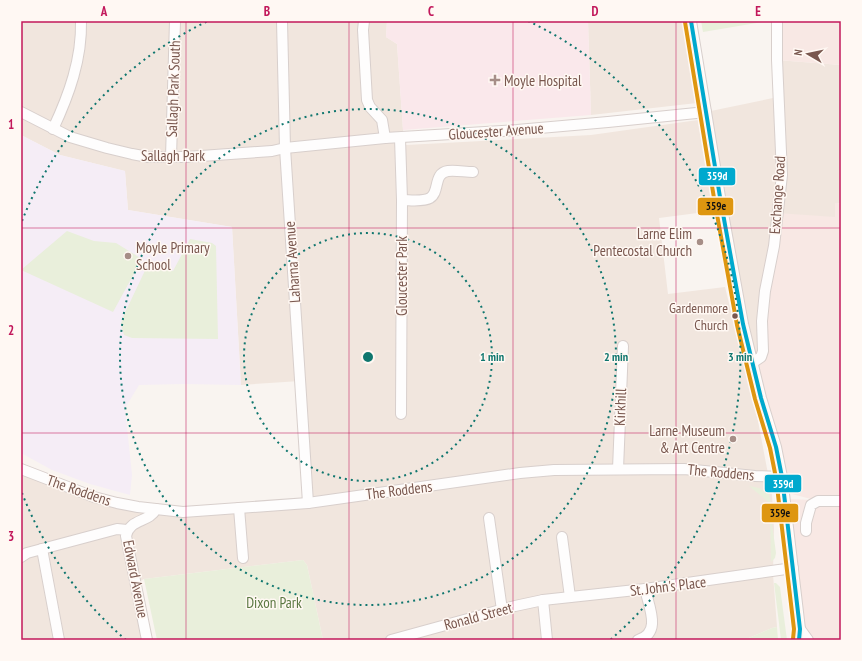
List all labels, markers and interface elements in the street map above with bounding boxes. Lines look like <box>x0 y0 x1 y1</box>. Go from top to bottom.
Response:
text: A <box>100 3 108 20</box>
text: B <box>264 3 270 20</box>
text: C <box>428 3 434 20</box>
text: D <box>592 3 599 20</box>
text: E <box>755 3 761 20</box>
north arrow <box>788 34 828 74</box>
street label: Sallagh Park South <box>162 40 184 138</box>
text: N <box>791 48 806 56</box>
place label: Moyle Hospital <box>504 71 582 90</box>
marker: Moyle Hospital <box>489 74 501 86</box>
text: 1 <box>8 116 14 133</box>
street label: Gloucester Avenue <box>448 118 544 144</box>
street label: Sallagh Park <box>141 146 205 165</box>
street label: Exchange Road <box>765 155 789 235</box>
line badge: 359d <box>698 167 736 186</box>
text: 359d <box>707 169 727 183</box>
line badge: 359e <box>697 197 734 216</box>
text: 359e <box>706 199 727 213</box>
street label: Laharna Avenue <box>280 220 304 304</box>
place label: Larne Elim Pentecostal Church <box>593 224 692 260</box>
street label: Gloucester Park <box>392 236 411 316</box>
marker: Larne Elim Pentecostal Church <box>695 237 705 247</box>
place label: Moyle Primary School <box>136 238 210 274</box>
marker: Moyle Primary School <box>123 251 133 261</box>
place label: Gardenmore Church <box>669 299 728 334</box>
marker: Gardenmore Church <box>730 311 740 321</box>
text: 2 <box>8 322 14 339</box>
text: 1 min <box>480 349 504 364</box>
text: 2 min <box>604 349 628 364</box>
text: 3 min <box>728 349 752 364</box>
centre of rings <box>361 350 375 364</box>
street label: Kirkhill <box>610 387 630 426</box>
place label: Larne Museum & Art Centre <box>649 421 725 457</box>
marker: Larne Museum & Art Centre <box>728 434 738 444</box>
street label: The Roddens <box>687 460 755 484</box>
street label: The Roddens <box>44 470 114 510</box>
line badge: 359d <box>764 474 802 493</box>
street label: The Roddens <box>365 477 433 503</box>
text: 359d <box>773 477 793 491</box>
line badge: 359e <box>761 503 799 523</box>
text: 359e <box>770 506 791 520</box>
text: 3 <box>8 528 14 545</box>
street label: Edward Avenue <box>119 538 153 620</box>
street label: St. John's Place <box>629 572 707 600</box>
park label: Dixon Park <box>246 593 302 612</box>
street label: Ronald Street <box>442 598 514 634</box>

